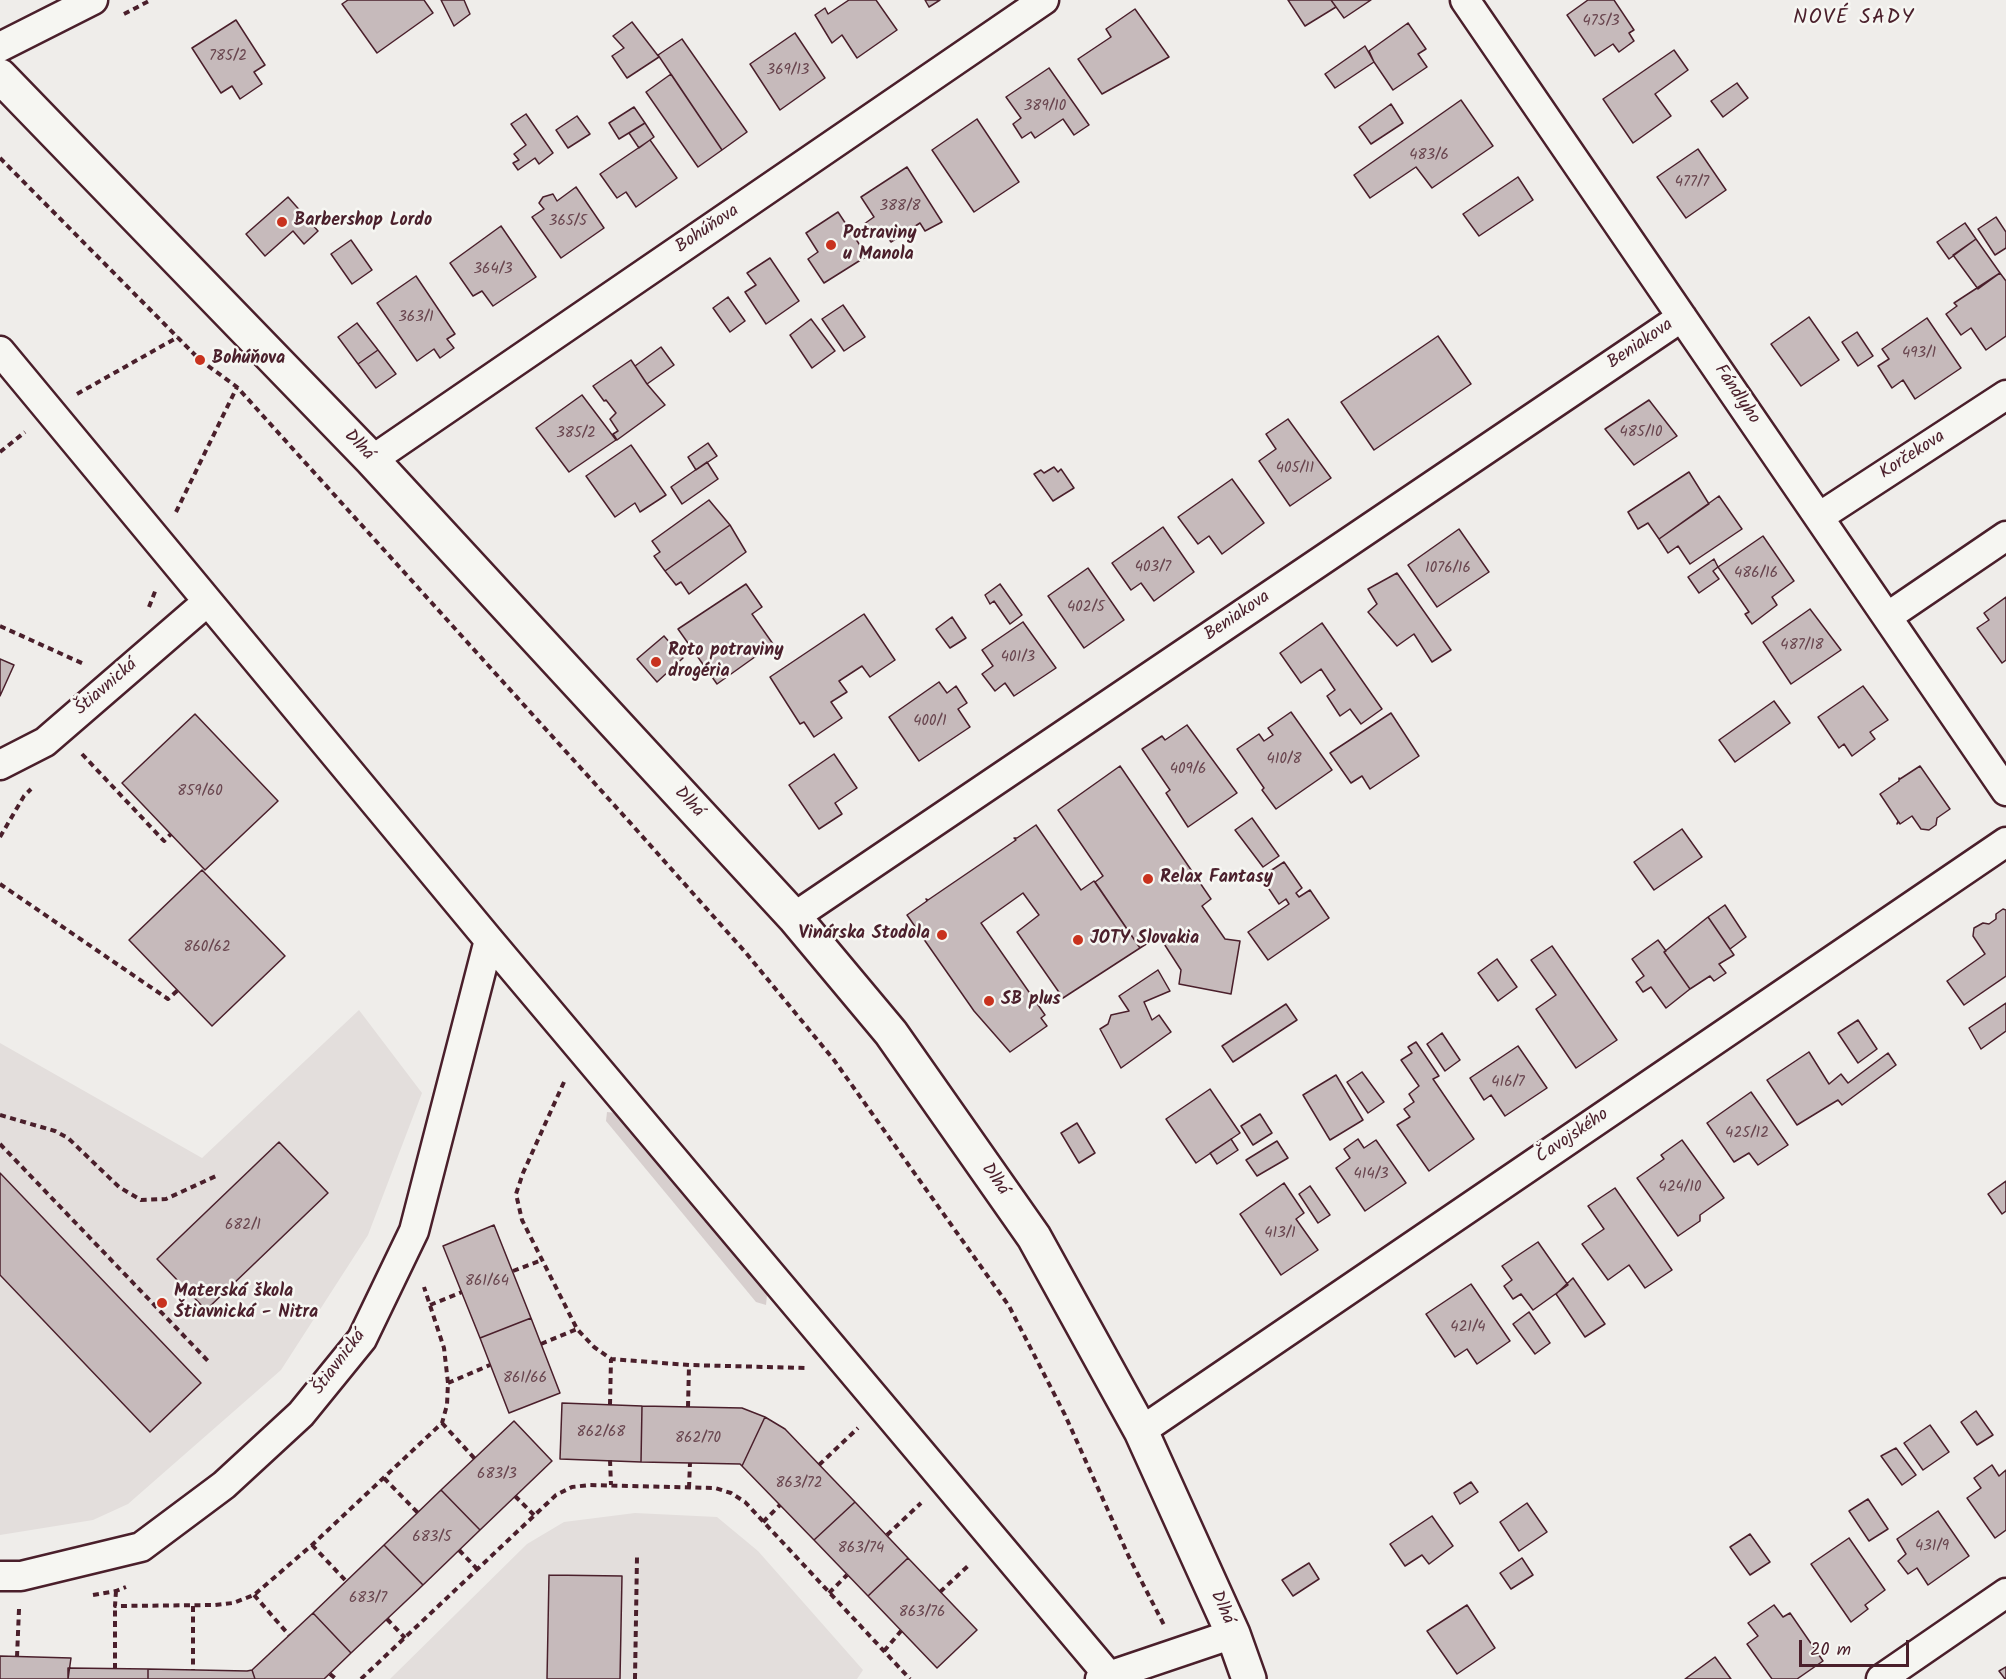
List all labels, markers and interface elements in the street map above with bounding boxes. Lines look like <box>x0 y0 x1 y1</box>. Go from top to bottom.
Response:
district label: NOVÉ SADY <box>1793 6 1915 32</box>
house number: 475/3 <box>1582 13 1620 31</box>
house number: 785/2 <box>209 48 247 66</box>
house number: 369/13 <box>767 62 809 80</box>
house number: 389/10 <box>1024 98 1066 116</box>
house number: 483/6 <box>1409 147 1449 165</box>
house number: 477/7 <box>1675 174 1709 192</box>
house number: 388/8 <box>880 198 920 216</box>
street label: Bohúňova <box>672 201 744 259</box>
place label: Barbershop Lordo <box>294 211 432 233</box>
house number: 365/5 <box>549 213 587 231</box>
marker: Barbershop Lordo <box>275 215 289 229</box>
place label: Potraviny u Manola <box>843 224 917 266</box>
marker: Potraviny u Manola <box>824 238 838 252</box>
house number: 364/3 <box>473 261 513 279</box>
house number: 363/1 <box>398 309 434 327</box>
street label: Beniakova <box>1604 315 1678 375</box>
house number: 493/1 <box>1902 345 1936 363</box>
place label: Bohúňova <box>212 349 285 371</box>
marker: Bohúňova <box>193 353 207 367</box>
street label: Fándlyho <box>1708 361 1764 429</box>
house number: 485/10 <box>1620 424 1662 442</box>
house number: 385/2 <box>556 425 596 443</box>
street label: Dlhá <box>338 426 378 466</box>
street label: Korčekova <box>1876 427 1950 485</box>
house number: 405/11 <box>1276 460 1314 478</box>
house number: 403/7 <box>1135 559 1171 577</box>
house number: 1076/16 <box>1425 560 1471 578</box>
house number: 486/16 <box>1734 565 1778 583</box>
street label: Beniakova <box>1201 587 1275 647</box>
house number: 402/5 <box>1067 599 1105 617</box>
house number: 487/18 <box>1780 637 1824 655</box>
place label: Roto potraviny drogéria <box>668 641 784 684</box>
house number: 401/3 <box>1001 649 1035 667</box>
street label: Štiavnická <box>71 655 143 721</box>
marker: Roto potraviny drogéria <box>649 655 663 669</box>
house number: 400/1 <box>913 713 947 731</box>
house number: 410/8 <box>1267 751 1301 769</box>
house number: 409/6 <box>1170 761 1206 779</box>
house number: 859/60 <box>177 783 223 801</box>
street label: Dlhá <box>668 783 708 823</box>
place label: Relax Fantasy <box>1160 868 1273 890</box>
marker: Relax Fantasy <box>1141 872 1155 886</box>
place label: Vinárska Stodola <box>798 924 930 946</box>
marker: Vinárska Stodola <box>935 928 949 942</box>
place label: JOTY Slovakia <box>1090 929 1199 951</box>
marker: JOTY Slovakia <box>1071 933 1085 947</box>
house number: 860/62 <box>183 939 231 957</box>
place label: SB plus <box>1001 990 1061 1012</box>
marker: SB plus <box>982 994 996 1008</box>
house number: 416/7 <box>1491 1074 1525 1092</box>
street label: Čavojského <box>1533 1105 1613 1169</box>
house number: 425/12 <box>1725 1125 1769 1143</box>
street label: Dlhá <box>975 1160 1013 1200</box>
house number: 414/3 <box>1353 1166 1389 1184</box>
house number: 424/10 <box>1659 1179 1701 1197</box>
house number: 682/1 <box>225 1217 261 1235</box>
house number: 413/1 <box>1264 1225 1296 1243</box>
house number: 861/64 <box>465 1273 509 1291</box>
place label: Materská škola Štiavnická - Nitra <box>174 1282 318 1324</box>
marker: Materská škola Štiavnická - Nitra <box>155 1296 169 1310</box>
house number: 421/4 <box>1450 1319 1486 1337</box>
street label: Štiavnická <box>309 1326 371 1400</box>
house number: 861/66 <box>503 1370 547 1388</box>
house number: 862/68 <box>577 1424 625 1442</box>
house number: 862/70 <box>675 1430 721 1448</box>
house number: 683/3 <box>477 1466 517 1484</box>
house number: 863/72 <box>776 1475 822 1493</box>
house number: 683/5 <box>412 1529 452 1547</box>
house number: 431/9 <box>1915 1538 1949 1556</box>
house number: 863/74 <box>838 1540 884 1558</box>
street label: Dlhá <box>1204 1588 1238 1628</box>
house number: 683/7 <box>349 1590 387 1608</box>
house number: 863/76 <box>899 1604 945 1622</box>
scale bar <box>1802 1628 1912 1666</box>
text: 20 m <box>1810 1636 1851 1665</box>

